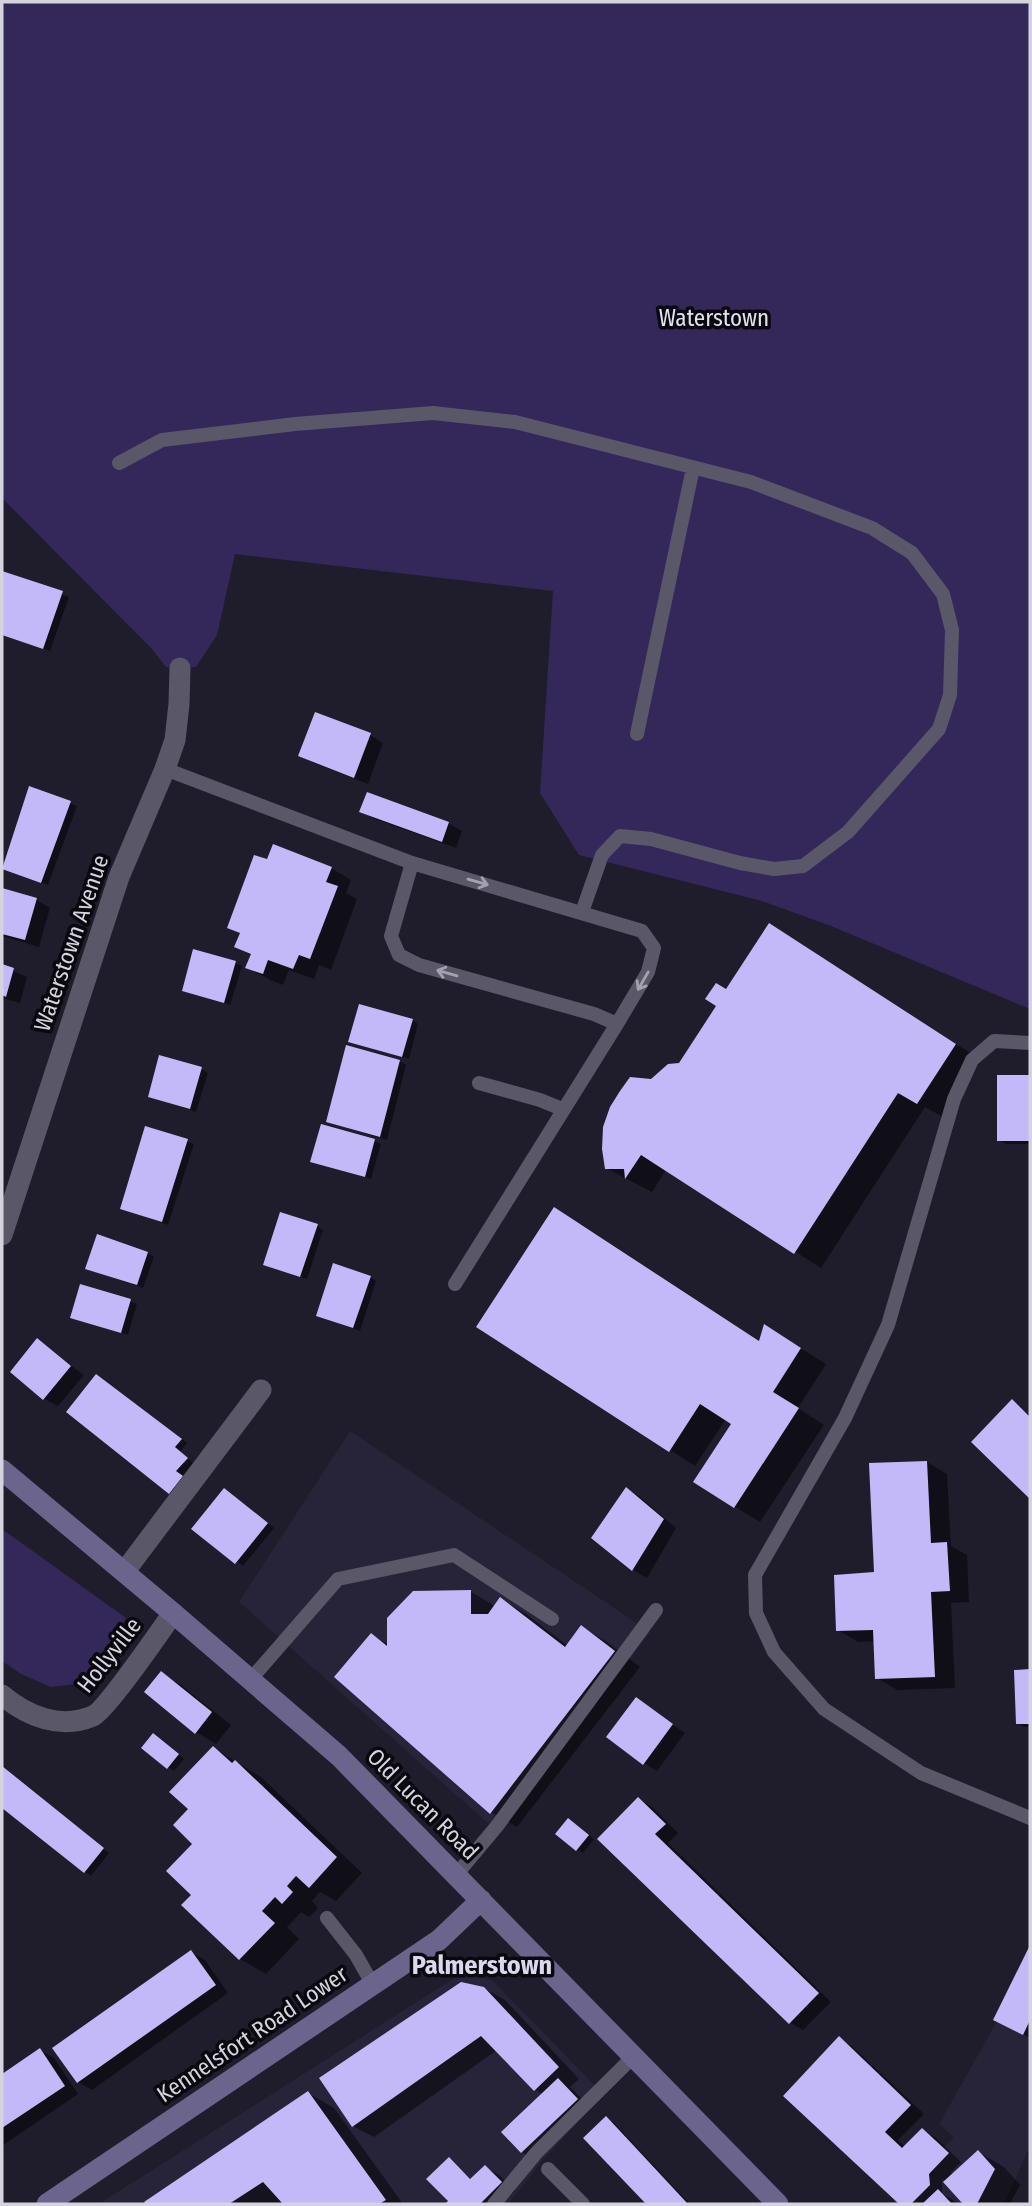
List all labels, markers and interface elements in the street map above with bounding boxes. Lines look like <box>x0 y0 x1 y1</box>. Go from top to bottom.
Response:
park label: Waterstown <box>659 304 769 332</box>
street label: Waterstown Avenue <box>28 851 114 1035</box>
one-way arrow <box>467 876 489 889</box>
one-way arrow <box>436 966 459 979</box>
one-way arrow <box>636 970 649 991</box>
street label: Hollyville <box>71 1612 147 1698</box>
street label: Old Lucan Road <box>361 1742 485 1866</box>
district label: Palmerstown <box>412 1950 552 1981</box>
street label: Kennelsfort Road Lower <box>151 1960 353 2108</box>

